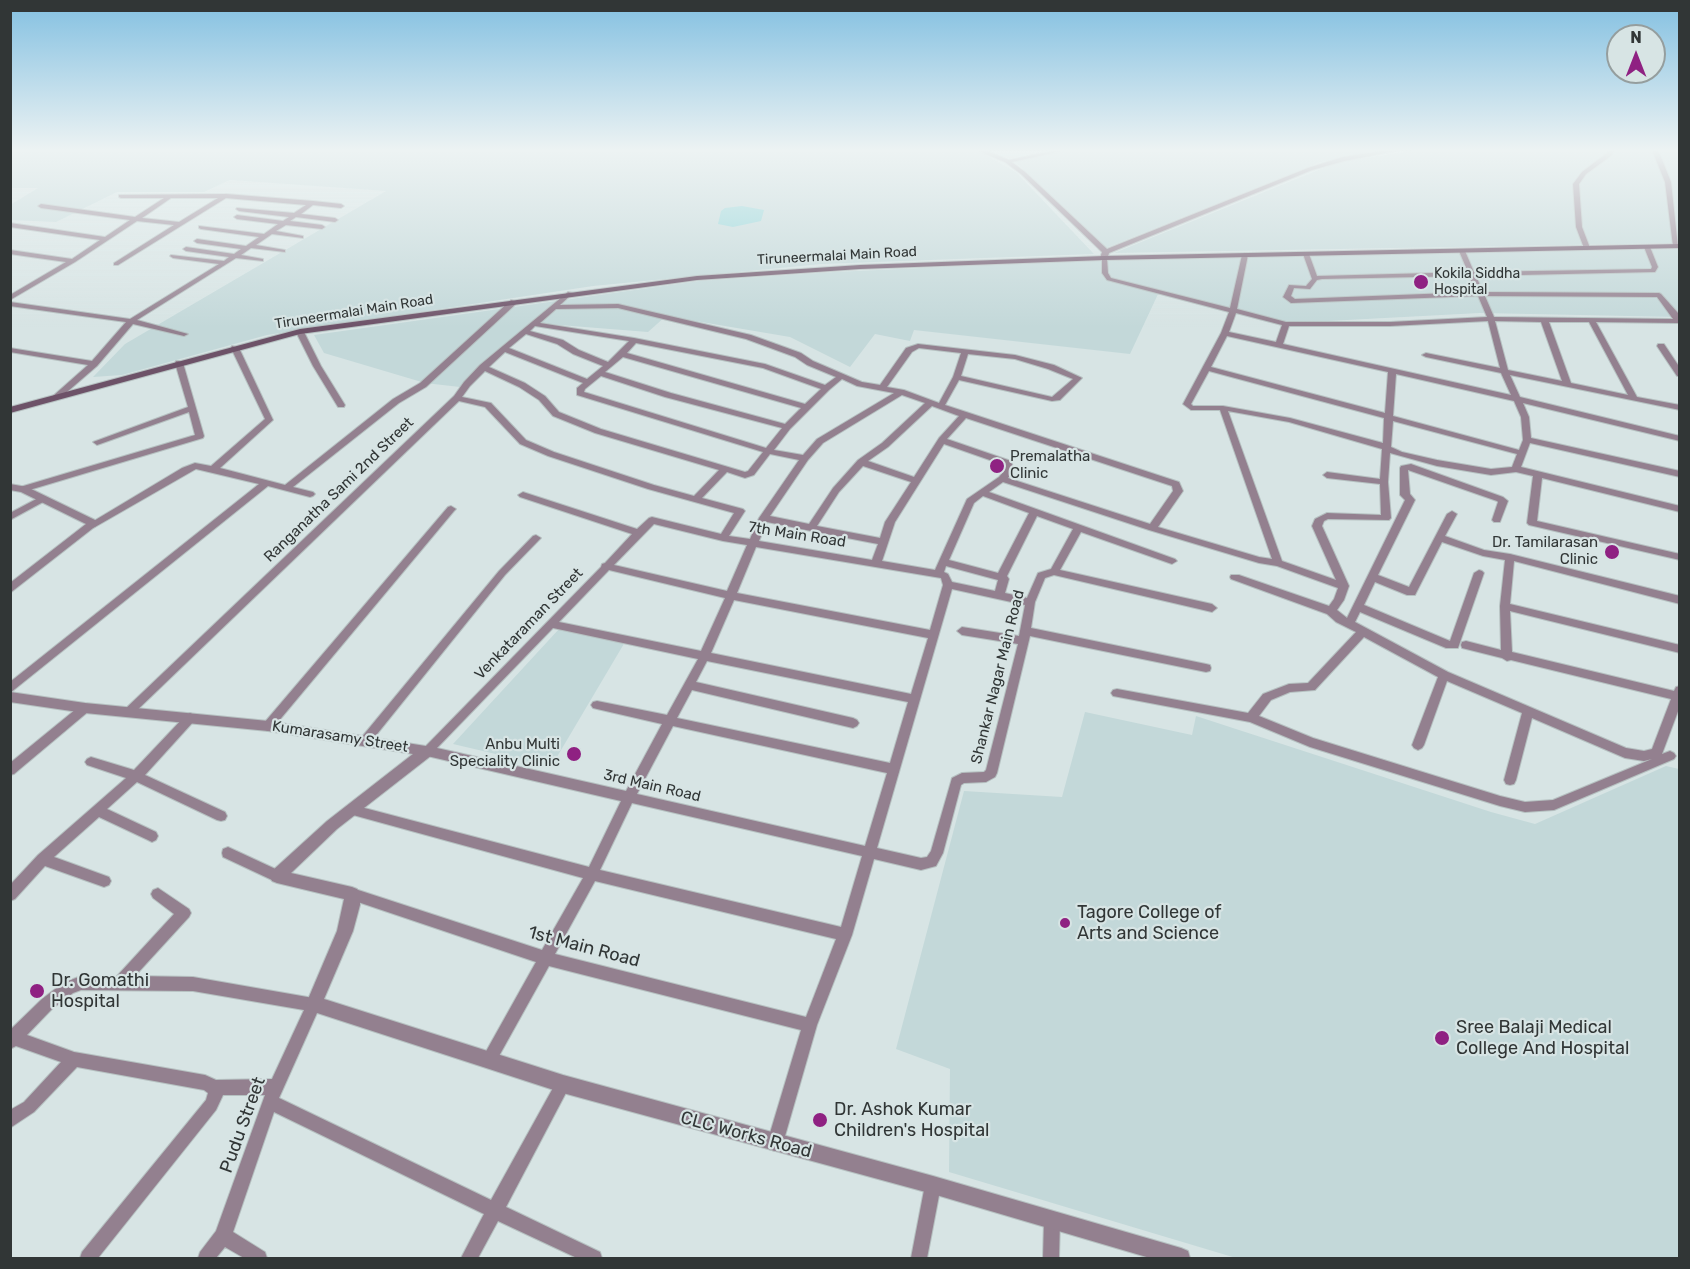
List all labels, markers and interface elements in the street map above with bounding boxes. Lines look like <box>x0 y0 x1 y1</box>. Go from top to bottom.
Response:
north arrow <box>1606 24 1666 84</box>
text: N <box>1630 28 1642 47</box>
street label: Tiruneermalai Main Road <box>757 243 917 269</box>
place label: Kokila Siddha Hospital <box>1434 266 1520 298</box>
marker: Kokila Siddha Hospital <box>1412 273 1430 291</box>
street label: Tiruneermalai Main Road <box>274 291 434 333</box>
street label: Ranganatha Sami 2nd Street <box>261 414 417 566</box>
place label: Premalatha Clinic <box>1010 448 1090 483</box>
marker: Premalatha Clinic <box>988 457 1006 475</box>
street label: 7th Main Road <box>747 518 847 552</box>
place label: Dr. Tamilarasan Clinic <box>1492 534 1598 569</box>
marker: Dr. Tamilarasan Clinic <box>1603 543 1621 561</box>
street label: Venkataraman Street <box>471 564 587 684</box>
street label: Shankar Nagar Main Road <box>968 588 1028 766</box>
street label: Kumarasamy Street <box>271 717 409 757</box>
place label: Anbu Multi Speciality Clinic <box>450 736 560 771</box>
marker: Anbu Multi Speciality Clinic <box>565 745 583 763</box>
street label: 3rd Main Road <box>602 766 702 806</box>
place label: Tagore College of Arts and Science <box>1077 902 1221 944</box>
marker: Tagore College of Arts and Science <box>1058 916 1072 930</box>
street label: 1st Main Road <box>526 922 642 972</box>
place label: Dr. Gomathi Hospital <box>51 970 149 1012</box>
marker: Dr. Gomathi Hospital <box>28 982 46 1000</box>
place label: Sree Balaji Medical College And Hospital <box>1456 1017 1629 1060</box>
marker: Sree Balaji Medical College And Hospital <box>1433 1029 1451 1047</box>
street label: Pudu Street <box>216 1074 270 1176</box>
place label: Dr. Ashok Kumar Children's Hospital <box>834 1099 989 1142</box>
street label: CLC Works Road <box>678 1107 814 1163</box>
marker: Dr. Ashok Kumar Children's Hospital <box>811 1111 829 1129</box>

